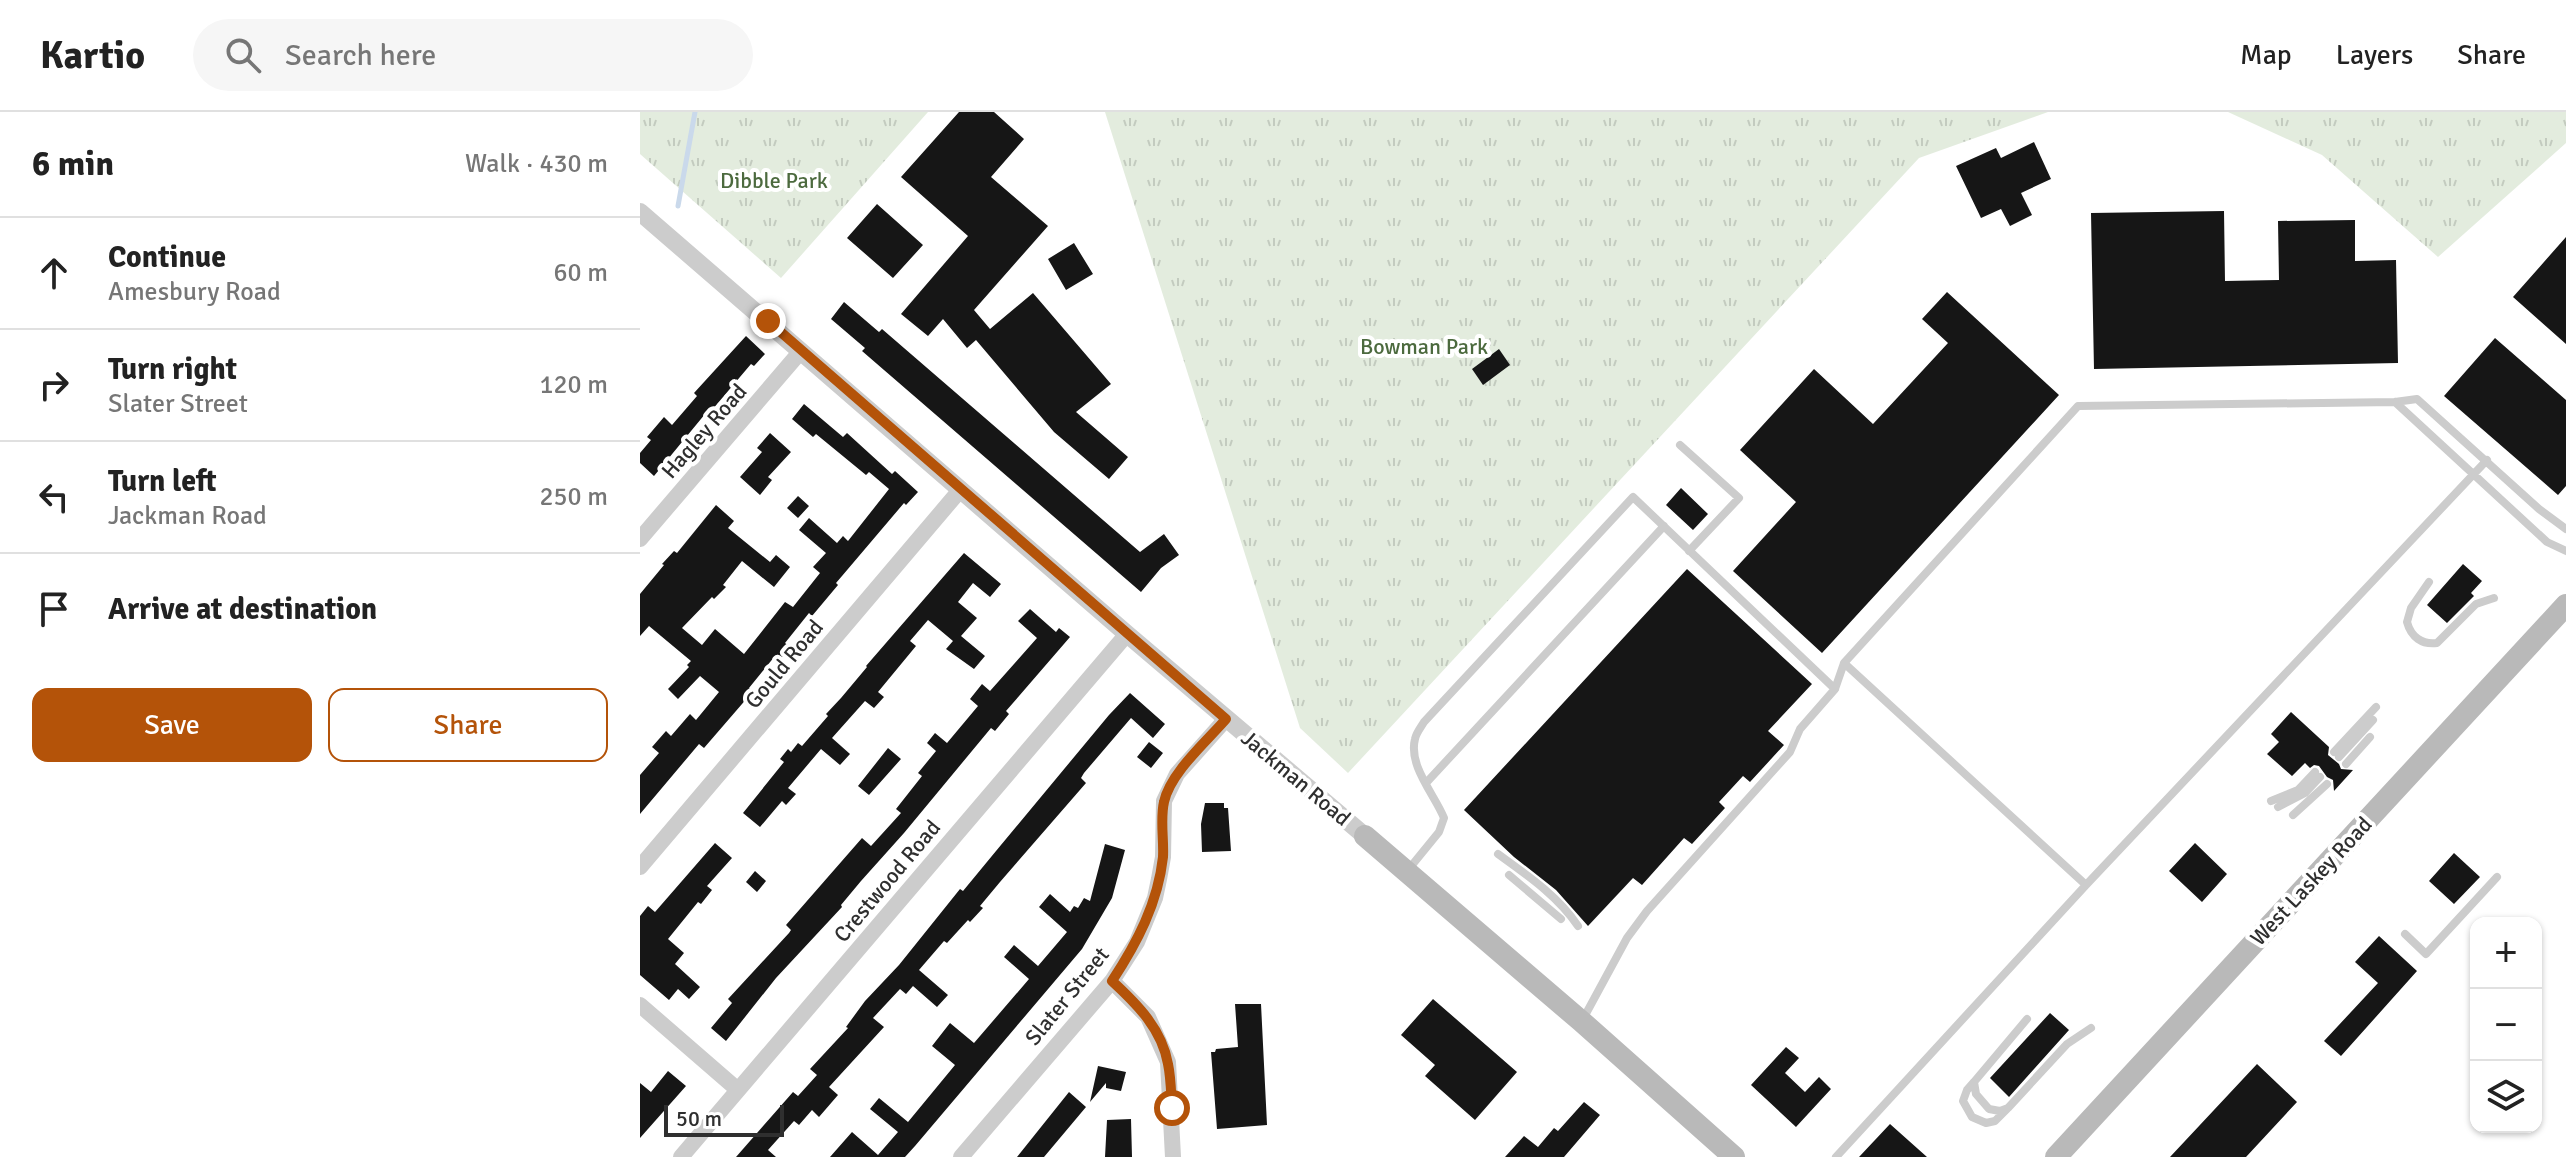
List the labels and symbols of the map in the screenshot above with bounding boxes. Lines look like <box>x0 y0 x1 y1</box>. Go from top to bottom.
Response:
park label: Dibble Park <box>720 167 828 194</box>
route end <box>750 303 786 339</box>
park label: Bowman Park <box>1360 333 1488 360</box>
street label: Hagley Road <box>656 378 752 484</box>
street label: Gould Road <box>739 614 829 714</box>
street label: Jackman Road <box>1236 724 1356 832</box>
street label: West Laskey Road <box>2244 811 2378 951</box>
street label: Crestwood Road <box>828 814 946 948</box>
street label: Slater Street <box>1019 941 1115 1051</box>
route start <box>1154 1090 1190 1126</box>
scale bar <box>664 1101 784 1137</box>

